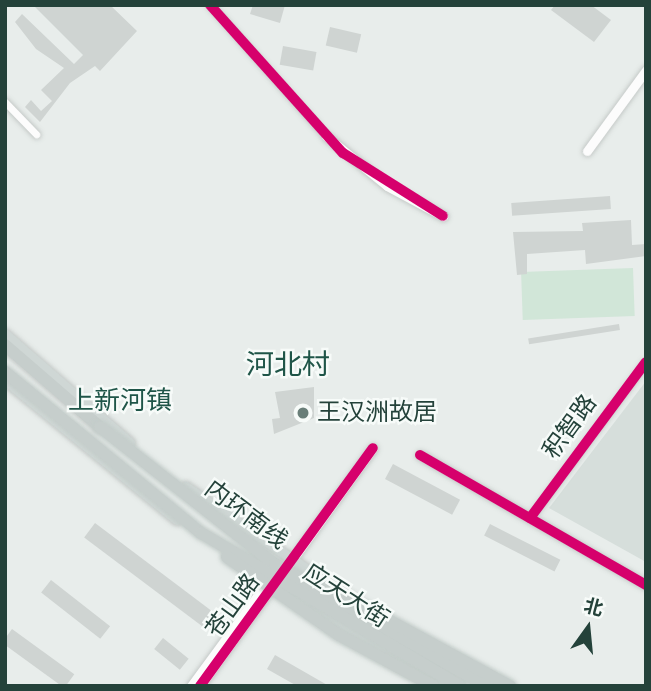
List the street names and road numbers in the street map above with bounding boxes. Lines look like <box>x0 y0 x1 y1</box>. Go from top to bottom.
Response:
street label: 积智路 <box>537 389 603 465</box>
street label: 内环南线 <box>199 475 293 555</box>
street label: 应天大街 <box>298 558 394 634</box>
street label: 苍山路 <box>200 568 266 644</box>

